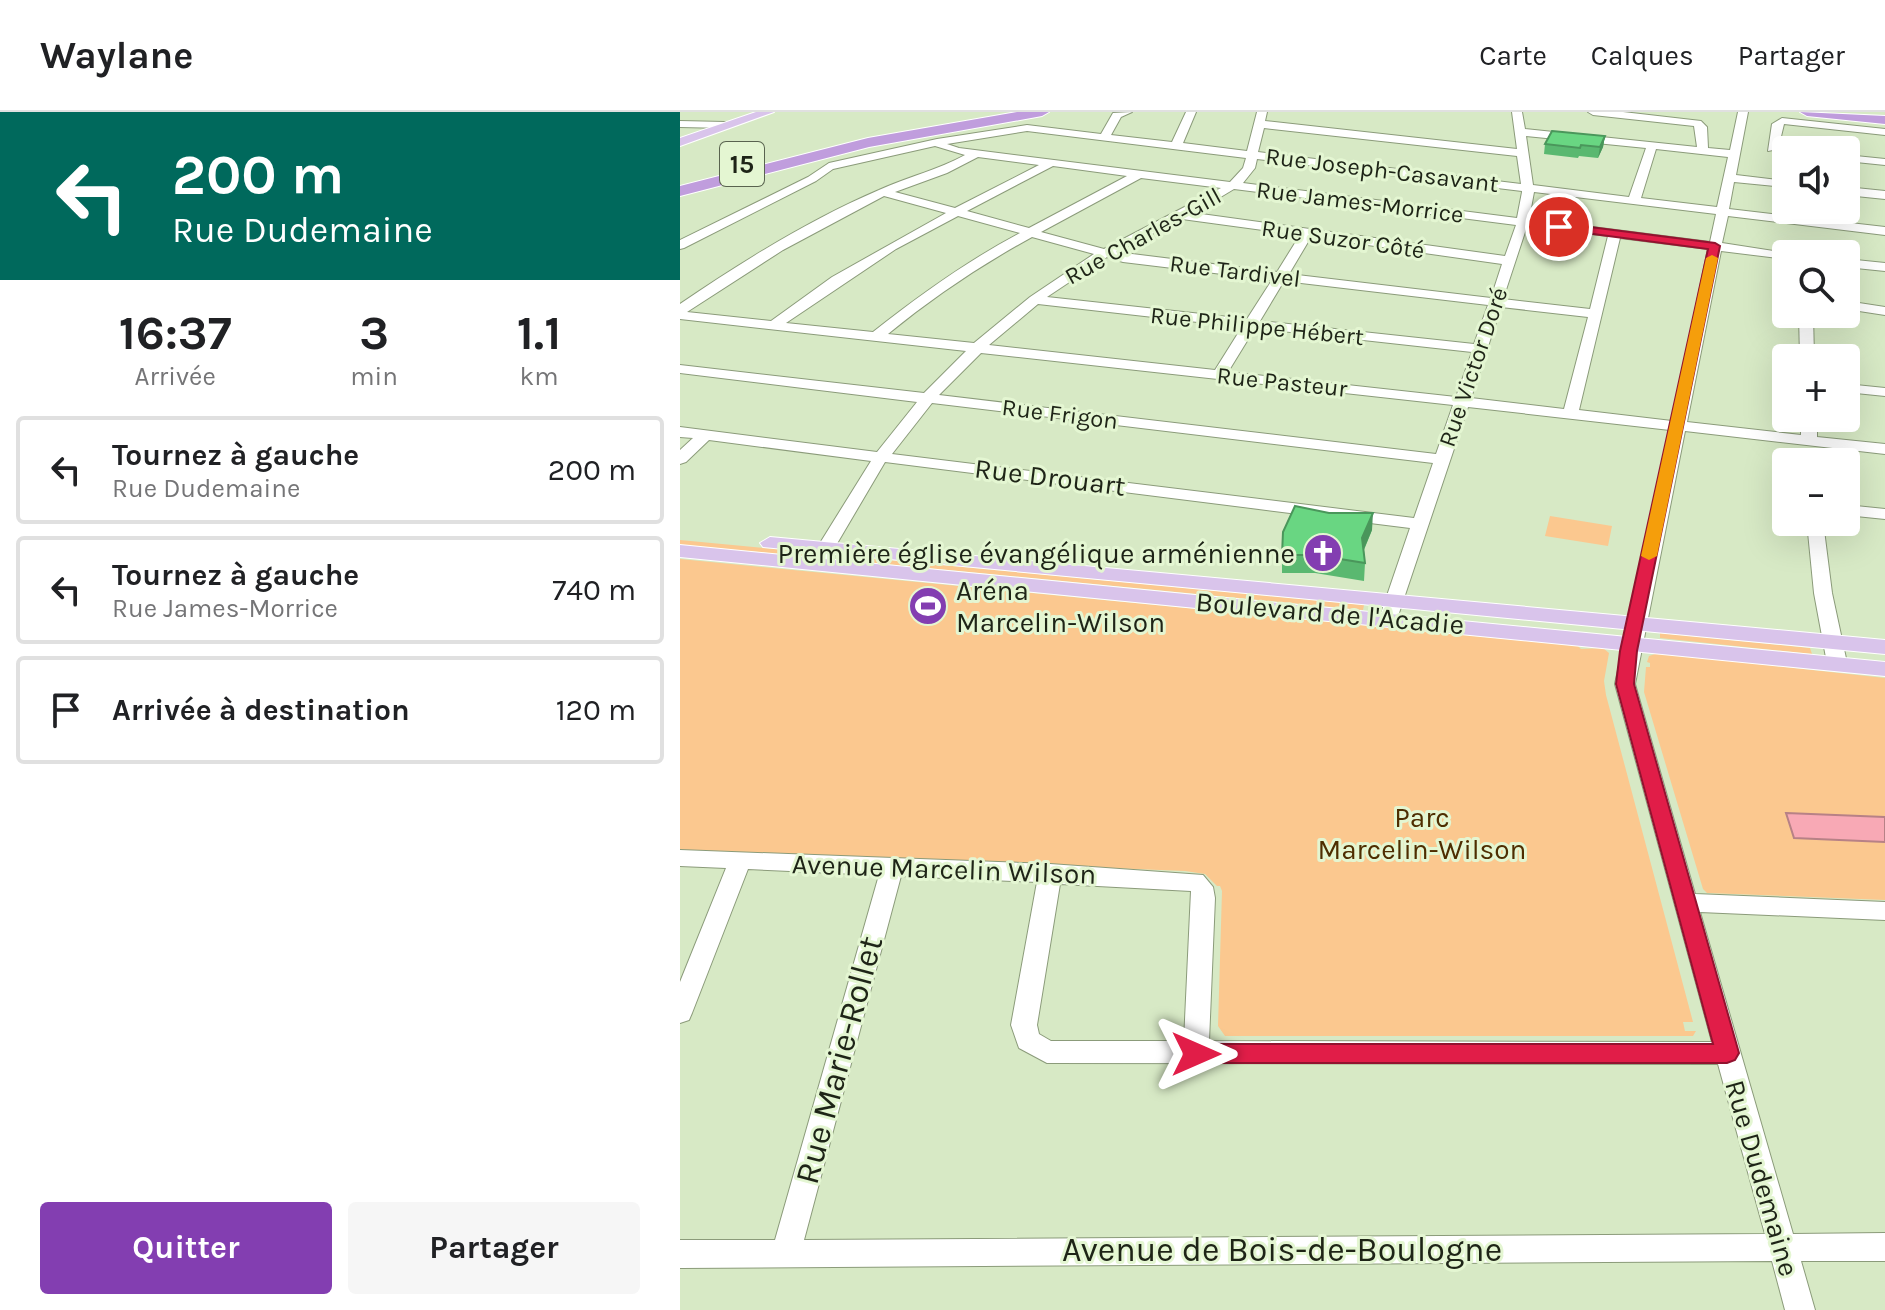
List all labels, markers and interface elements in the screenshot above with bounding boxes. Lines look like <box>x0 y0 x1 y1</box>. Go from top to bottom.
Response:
text: Waylane <box>40 33 193 78</box>
text: Carte <box>1479 39 1547 72</box>
text: Calques <box>1591 39 1694 72</box>
text: Partager <box>1738 39 1845 72</box>
map controls <box>1772 136 1860 536</box>
button: sound <box>1772 136 1860 224</box>
text: 200 m <box>172 142 344 207</box>
road number: 15 <box>720 142 764 186</box>
street label: Rue Joseph-Casavant <box>1264 142 1500 198</box>
icon: left <box>40 144 144 248</box>
street label: Rue James-Morrice <box>1255 175 1465 229</box>
street label: Rue Charles-Gill <box>1060 181 1226 291</box>
pin <box>1525 193 1593 261</box>
icon: arrive <box>1537 205 1581 249</box>
text: Rue Dudemaine <box>172 209 433 251</box>
street label: Rue Suzor Côté <box>1260 214 1426 264</box>
button: search <box>1772 240 1860 328</box>
street label: Rue Tardivel <box>1168 249 1302 293</box>
street label: Rue Victor Doré <box>1433 284 1513 450</box>
street label: Rue Philippe Hébert <box>1149 301 1365 351</box>
text: 16:37 <box>119 305 232 361</box>
text: 3 <box>359 305 389 361</box>
text: 1.1 <box>517 305 561 361</box>
button: + <box>1772 344 1860 432</box>
text: Arrivée <box>135 361 216 392</box>
text: min <box>350 361 398 392</box>
text: km <box>520 361 559 392</box>
street label: Rue Pasteur <box>1215 361 1349 403</box>
street label: Rue Frigon <box>1000 393 1120 435</box>
text: Tournez à gauche <box>112 437 359 473</box>
icon: left <box>44 448 88 492</box>
button: − <box>1772 448 1860 536</box>
street label: Rue Drouart <box>973 451 1127 503</box>
text: 200 m <box>548 452 636 488</box>
text: Rue Dudemaine <box>112 473 300 504</box>
church icon: Première église évangélique arménienne <box>1302 532 1344 574</box>
place label: Première église évangélique arménienne <box>777 537 1295 570</box>
text: Tournez à gauche <box>112 557 359 593</box>
icon: left <box>44 568 88 612</box>
text: 740 m <box>552 572 636 608</box>
place label: Aréna Marcelin-Wilson <box>956 574 1165 639</box>
sports icon: Aréna Marcelin-Wilson <box>907 585 949 627</box>
street label: Boulevard de l'Acadie <box>1194 585 1466 641</box>
text: Rue James-Morrice <box>112 593 338 624</box>
icon: arrive <box>44 688 88 732</box>
text: Arrivée à destination <box>112 692 410 728</box>
text: 120 m <box>556 692 636 728</box>
park label: Parc Marcelin-Wilson <box>1317 801 1527 866</box>
street label: Avenue Marcelin Wilson <box>791 847 1097 891</box>
street label: Rue Marie-Rollet <box>787 932 891 1188</box>
position arrow <box>1154 1012 1238 1096</box>
street label: Rue Dudemaine <box>1718 1076 1806 1280</box>
button: Quitter <box>40 1202 332 1294</box>
button: Partager <box>348 1202 640 1294</box>
street label: Avenue de Bois-de-Boulogne <box>1062 1230 1502 1270</box>

